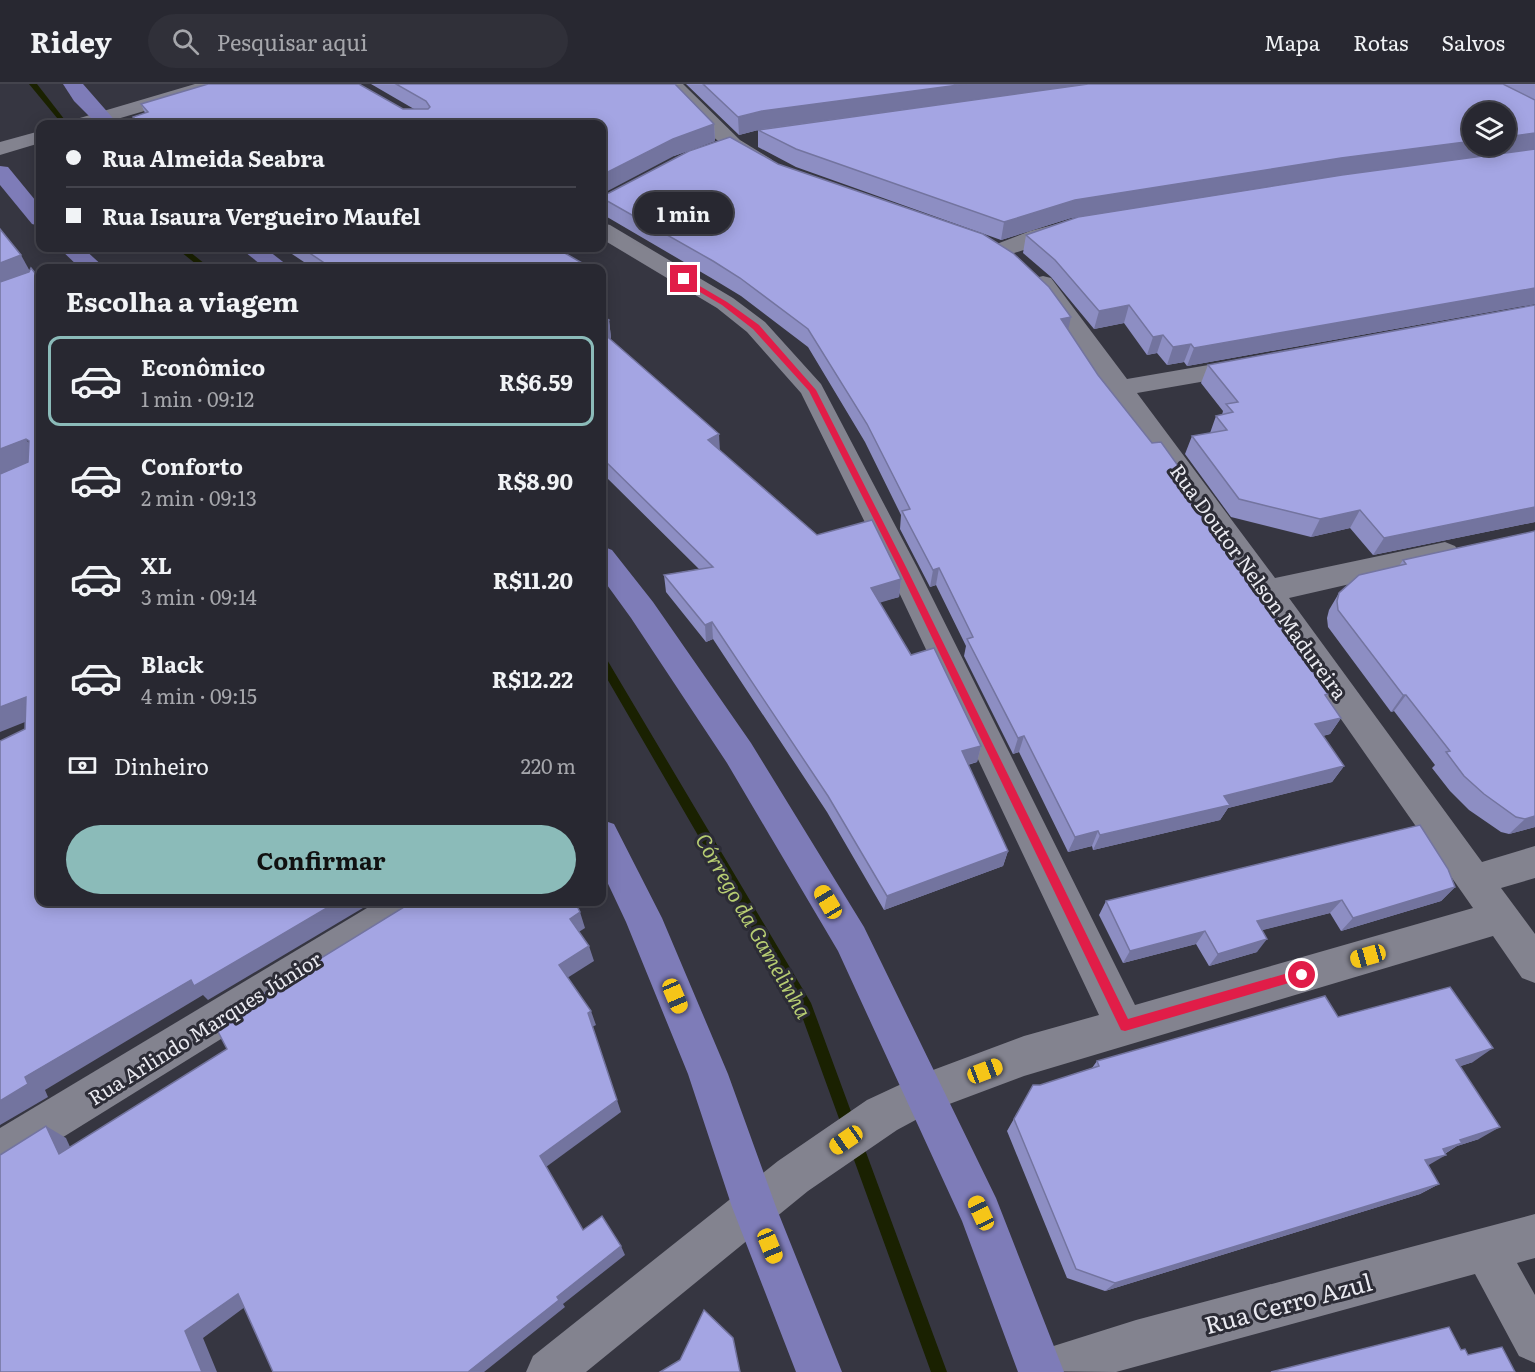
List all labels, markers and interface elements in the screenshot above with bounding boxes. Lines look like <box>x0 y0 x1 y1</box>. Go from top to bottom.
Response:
search box <box>148 14 568 68</box>
text: Ridey <box>30 20 112 62</box>
icon: search <box>169 25 202 58</box>
text: Pesquisar aqui <box>217 25 368 58</box>
text: Mapa <box>1264 26 1320 57</box>
text: Rotas <box>1353 26 1409 57</box>
text: Salvos <box>1442 26 1505 57</box>
map controls <box>1462 102 1516 156</box>
button: layers <box>1462 102 1516 156</box>
text: Rua Almeida Seabra <box>102 141 325 174</box>
callout: 1 min <box>634 192 734 234</box>
text: 1 min <box>657 198 710 228</box>
text: Rua Isaura Vergueiro Maufel <box>102 199 421 232</box>
route end <box>670 265 697 292</box>
text: Escolha a viagem <box>66 280 299 320</box>
text: Econômico <box>141 350 265 383</box>
icon: car <box>69 354 123 408</box>
text: R$6.59 <box>499 365 573 398</box>
text: 1 min · 09:12 <box>141 383 254 413</box>
text: Conforto <box>141 449 243 482</box>
icon: car <box>69 453 123 507</box>
street label: Rua Doutor Nelson Madureira <box>1164 457 1356 705</box>
text: R$8.90 <box>497 464 573 497</box>
text: 2 min · 09:13 <box>141 482 257 512</box>
text: XL <box>141 548 172 581</box>
icon: car <box>69 552 123 606</box>
text: R$11.20 <box>493 563 573 596</box>
text: 3 min · 09:14 <box>141 581 257 611</box>
text: Black <box>141 647 203 680</box>
icon: car <box>69 651 123 705</box>
text: R$12.22 <box>492 662 573 695</box>
text: 4 min · 09:15 <box>141 680 257 710</box>
icon: cash <box>66 749 99 782</box>
text: Dinheiro <box>114 749 209 782</box>
text: 220 m <box>521 750 576 780</box>
button: Confirmar <box>66 825 576 894</box>
water label: Córrego da Gamelinha <box>689 827 821 1023</box>
car <box>811 882 845 922</box>
street label: Rua Arlindo Marques Júnior <box>82 942 327 1111</box>
car <box>1348 942 1388 970</box>
route start <box>1288 961 1315 988</box>
car <box>660 976 690 1016</box>
car <box>965 1056 1005 1086</box>
car <box>826 1122 866 1158</box>
car <box>965 1193 997 1233</box>
car <box>755 1226 785 1266</box>
street label: Rua Cerro Azul <box>1200 1263 1376 1341</box>

